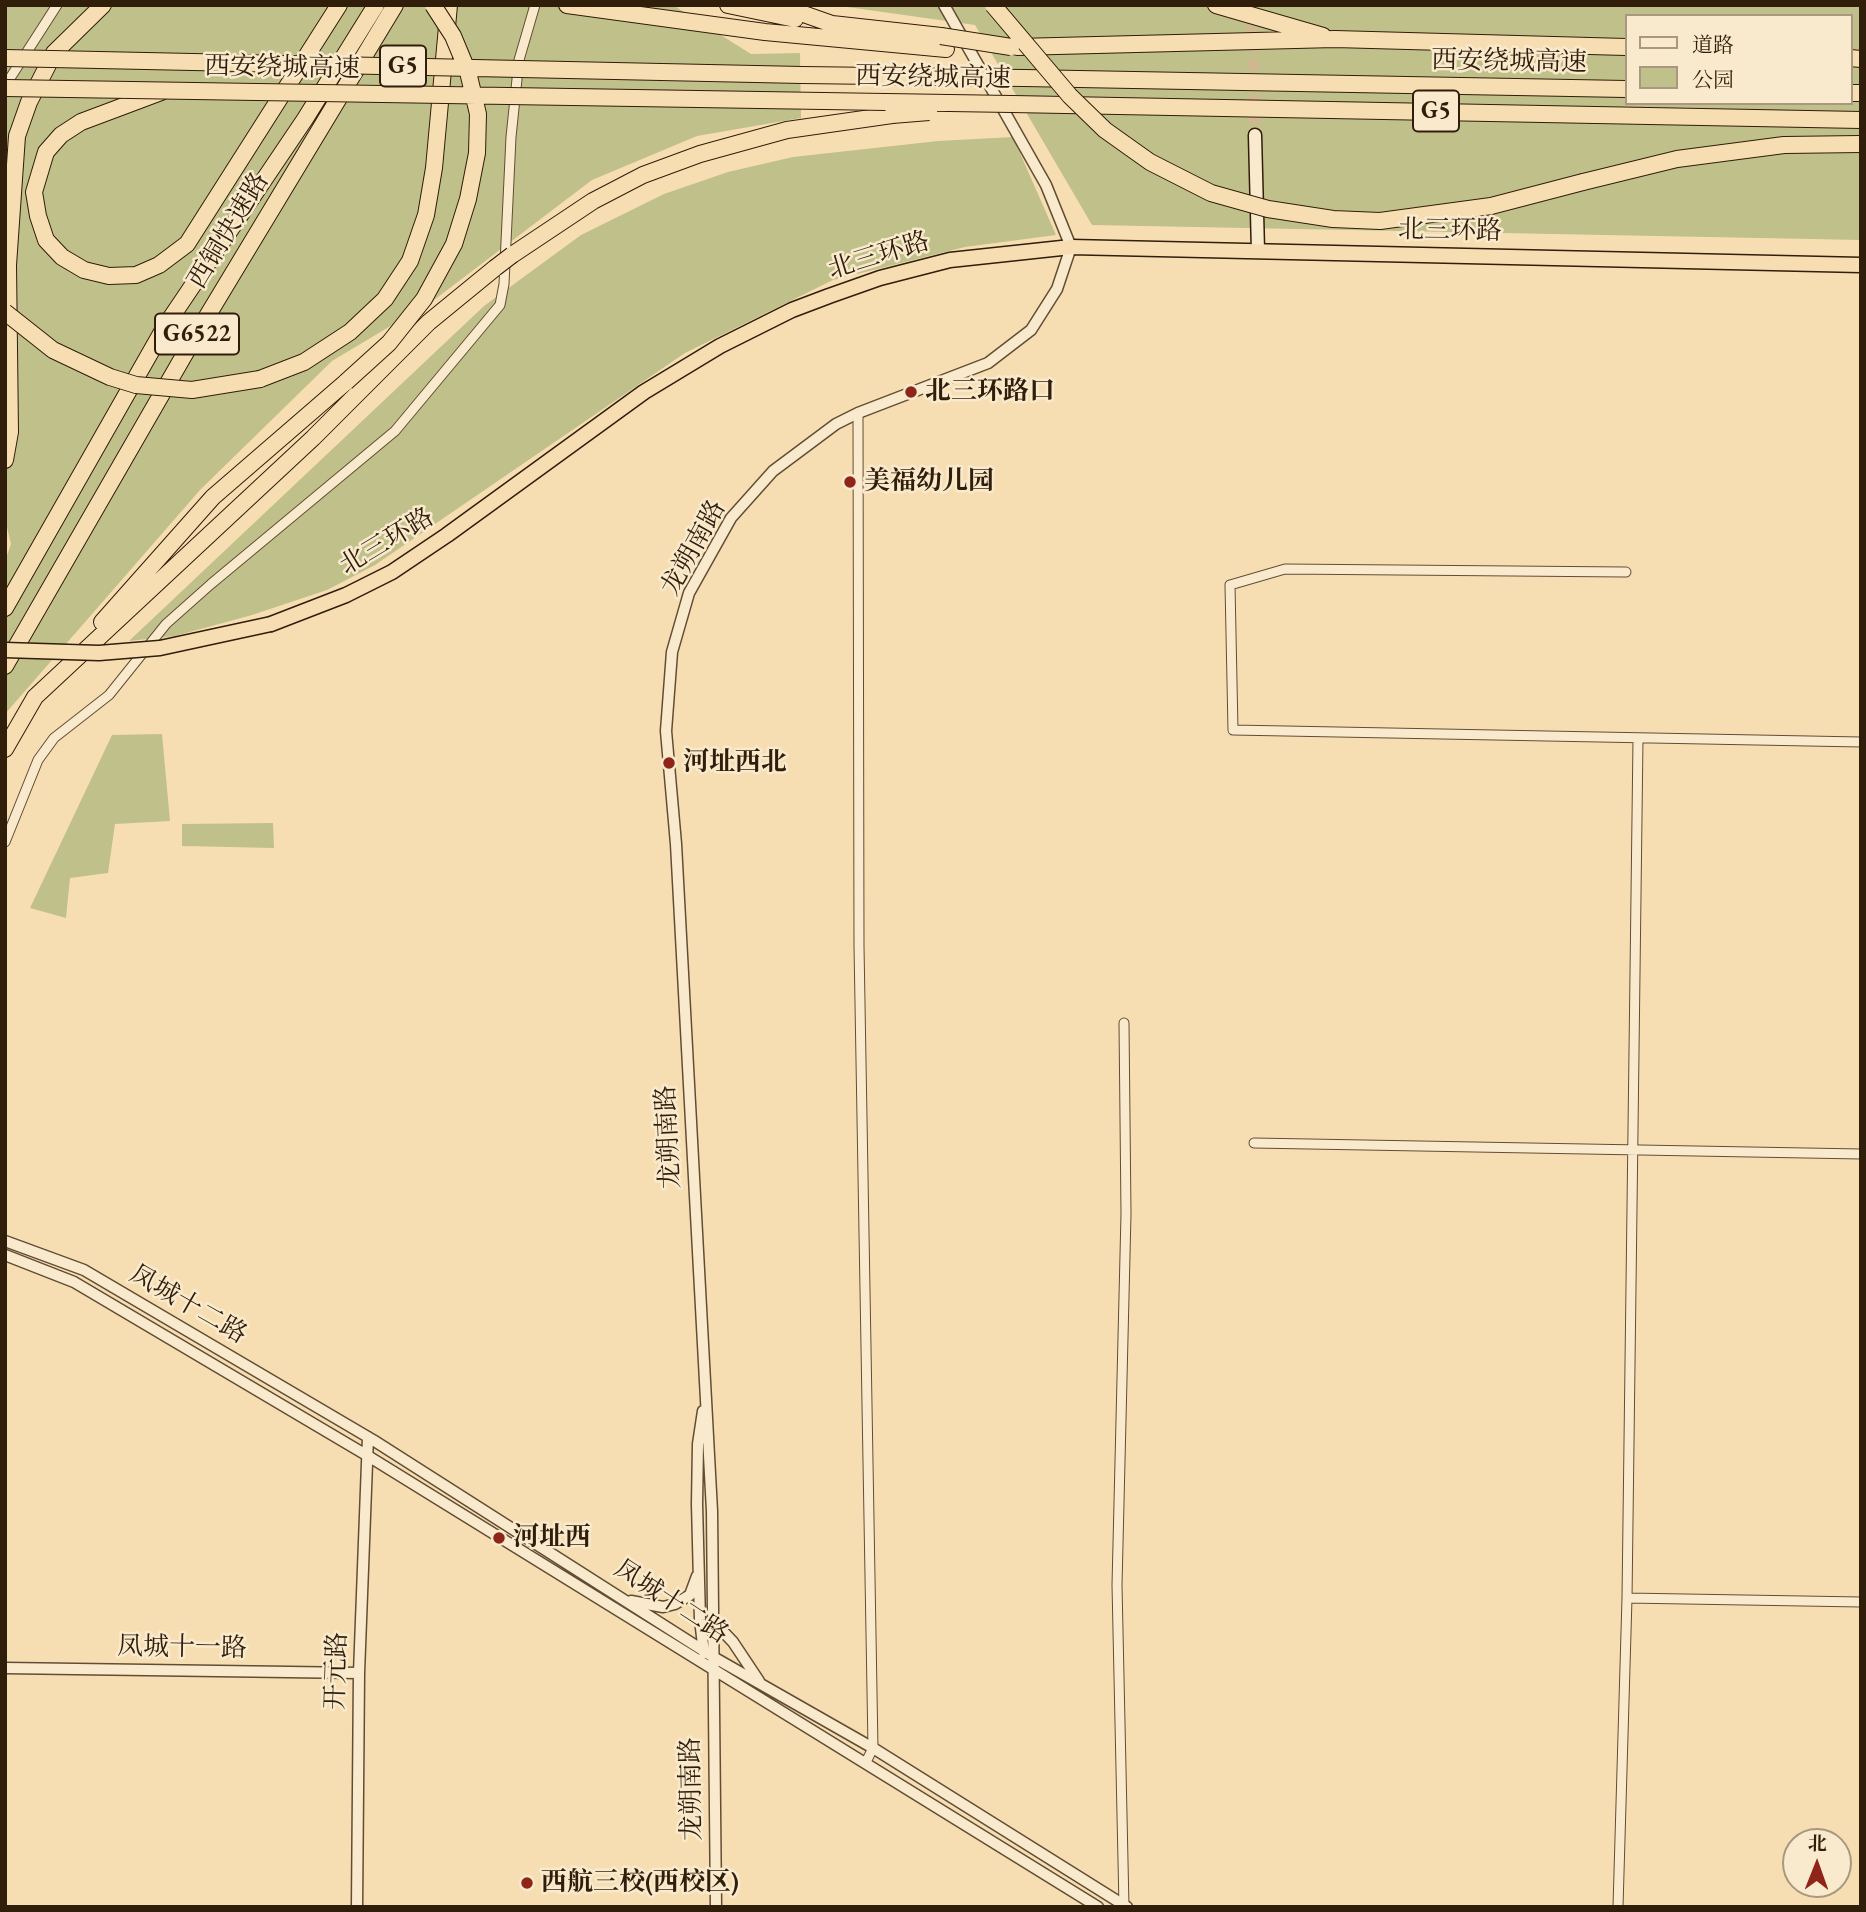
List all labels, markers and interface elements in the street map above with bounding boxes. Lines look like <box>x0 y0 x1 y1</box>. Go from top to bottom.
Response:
legend <box>1624 14 1852 105</box>
text: 道路 <box>1692 31 1734 58</box>
street label: 西安绕城高速 <box>1431 45 1587 79</box>
road number: G5 <box>380 46 426 86</box>
street label: 西安绕城高速 <box>204 51 360 85</box>
street label: 西安绕城高速 <box>855 61 1011 95</box>
text: 公园 <box>1692 66 1734 93</box>
road number: G5 <box>1413 90 1459 132</box>
street label: 西铜快速路 <box>182 167 276 295</box>
street label: 北三环路 <box>1398 214 1502 248</box>
street label: 北三环路 <box>825 226 933 286</box>
road number: G6522 <box>155 314 239 354</box>
place label: 北三环路口 <box>925 376 1055 408</box>
marker: 北三环路口 <box>903 384 919 400</box>
place label: 美福幼儿园 <box>864 466 994 498</box>
marker: 美福幼儿园 <box>842 474 858 490</box>
street label: 龙朔南路 <box>655 495 733 601</box>
street label: 北三环路 <box>334 502 440 582</box>
place label: 河址西北 <box>683 747 787 779</box>
marker: 河址西北 <box>661 755 677 771</box>
street label: 龙朔南路 <box>651 1084 687 1190</box>
street label: 凤城十二路 <box>124 1259 252 1351</box>
place label: 河址西 <box>513 1522 591 1554</box>
marker: 河址西 <box>491 1530 507 1546</box>
street label: 凤城十二路 <box>608 1554 734 1650</box>
street label: 凤城十一路 <box>117 1631 247 1665</box>
street label: 开元路 <box>320 1631 354 1711</box>
street label: 龙朔南路 <box>675 1737 709 1841</box>
north arrow <box>1782 1828 1852 1898</box>
text: 北 <box>1808 1831 1827 1856</box>
place label: 西航三校(西校区) <box>541 1867 739 1899</box>
marker: 西航三校(西校区) <box>519 1875 535 1891</box>

